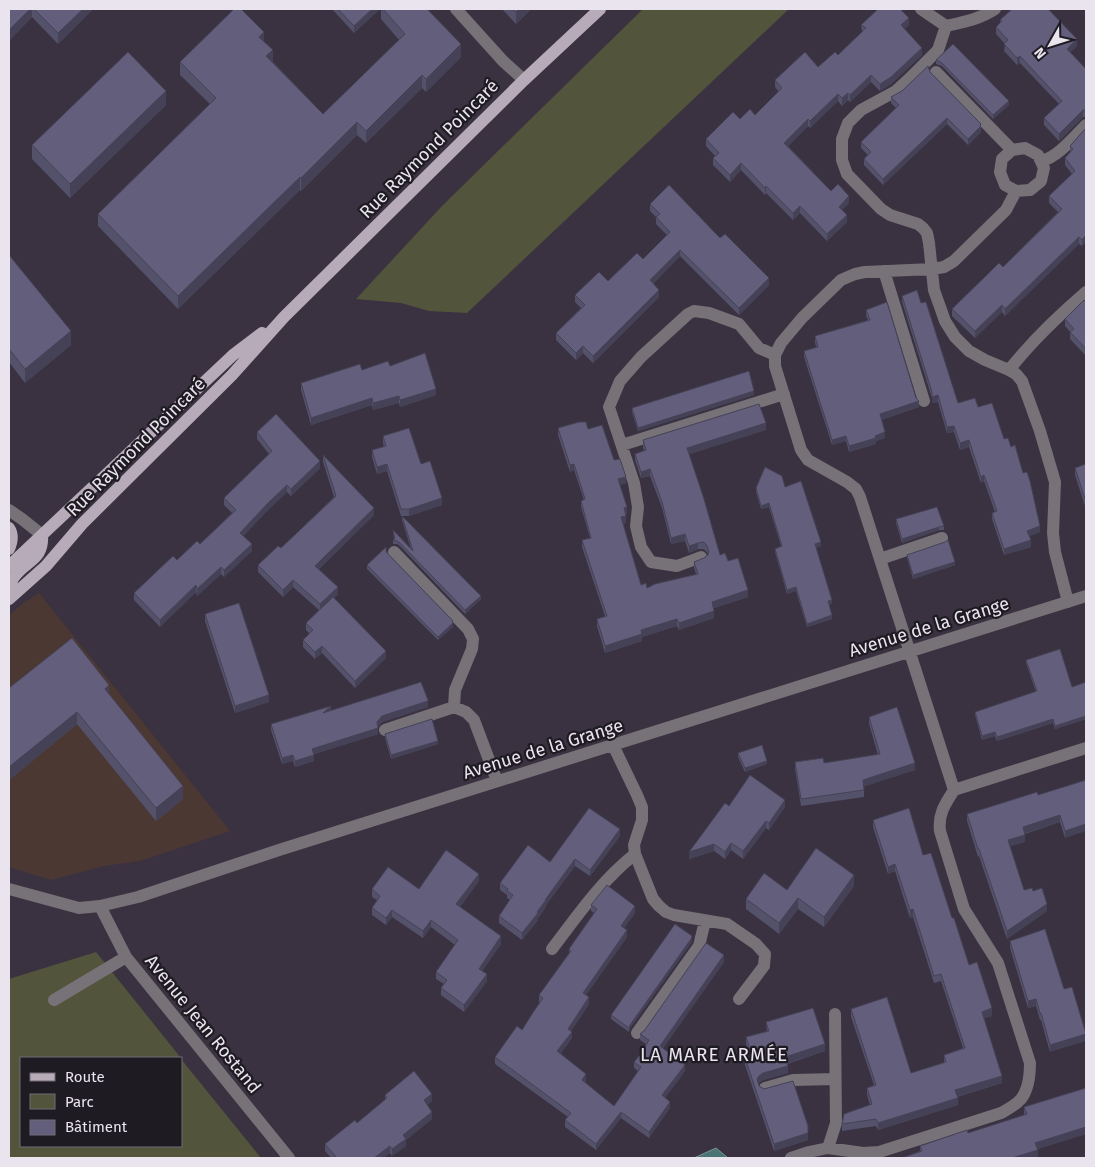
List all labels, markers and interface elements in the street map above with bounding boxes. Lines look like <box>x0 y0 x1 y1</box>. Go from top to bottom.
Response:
north arrow <box>1025 20 1075 70</box>
text: N <box>1031 44 1050 62</box>
street label: Rue Raymond Poincaré <box>355 75 503 223</box>
street label: Rue Raymond Poincaré <box>62 373 210 521</box>
street label: Avenue de la Grange <box>846 592 1012 662</box>
street label: Avenue de la Grange <box>460 714 626 784</box>
street label: Avenue Jean Rostand <box>140 950 266 1098</box>
district label: LA MARE ARMÉE <box>640 1043 788 1066</box>
legend <box>20 1057 182 1147</box>
text: Route <box>65 1068 105 1086</box>
text: Parc <box>65 1093 94 1111</box>
text: Bâtiment <box>65 1118 128 1136</box>

